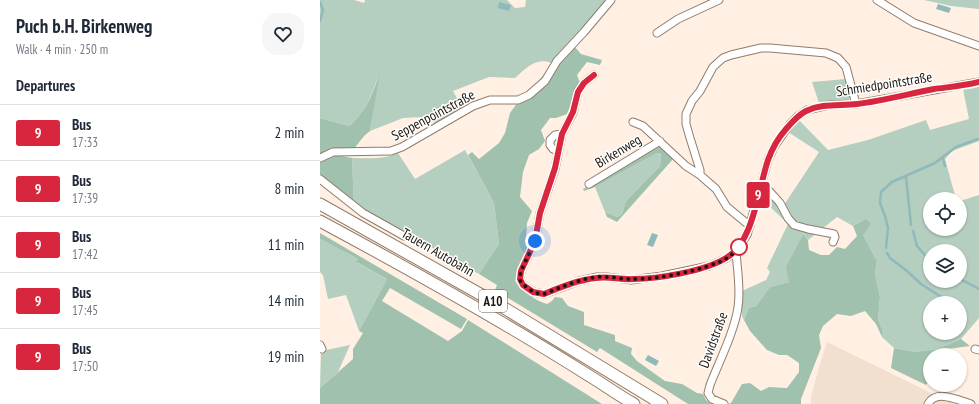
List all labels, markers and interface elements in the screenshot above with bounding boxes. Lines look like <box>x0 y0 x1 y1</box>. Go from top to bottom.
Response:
button: heart <box>262 13 304 55</box>
text: Puch b.H. Birkenweg <box>16 14 153 38</box>
text: Walk · 4 min · 250 m <box>16 41 108 58</box>
street label: Schmiedpointstraße <box>835 67 933 100</box>
text: Departures <box>16 76 75 95</box>
street label: Seppenpointstraße <box>388 85 478 144</box>
text: Bus <box>72 115 91 134</box>
text: 2 min <box>274 123 304 142</box>
text: 9 <box>35 124 41 142</box>
street label: Birkenweg <box>592 130 644 172</box>
text: 17:33 <box>72 134 98 151</box>
text: Bus <box>72 171 91 190</box>
text: 8 min <box>274 179 304 198</box>
text: 9 <box>35 180 41 198</box>
line badge: 9 <box>745 182 771 208</box>
text: 9 <box>755 186 761 204</box>
text: 17:39 <box>72 190 98 207</box>
map controls <box>923 192 967 392</box>
button: locate <box>923 192 967 236</box>
street label: Tauern Autobahn <box>398 224 478 280</box>
text: Bus <box>72 227 91 246</box>
your location <box>525 231 545 251</box>
text: 11 min <box>268 235 304 254</box>
text: 9 <box>35 236 41 254</box>
unlabelled marker <box>730 238 748 256</box>
button: layers <box>923 244 967 288</box>
text: 17:42 <box>72 246 98 263</box>
text: Bus <box>72 283 91 302</box>
road number: A10 <box>479 290 507 312</box>
text: 14 min <box>268 291 304 310</box>
text: 9 <box>35 292 41 310</box>
button: + <box>923 296 967 340</box>
text: 17:45 <box>72 302 98 319</box>
street label: Davidstraße <box>695 309 731 370</box>
text: Bus <box>72 339 91 358</box>
text: 19 min <box>268 347 304 366</box>
text: 9 <box>35 348 41 366</box>
button: − <box>923 348 967 392</box>
text: 17:50 <box>72 358 98 375</box>

